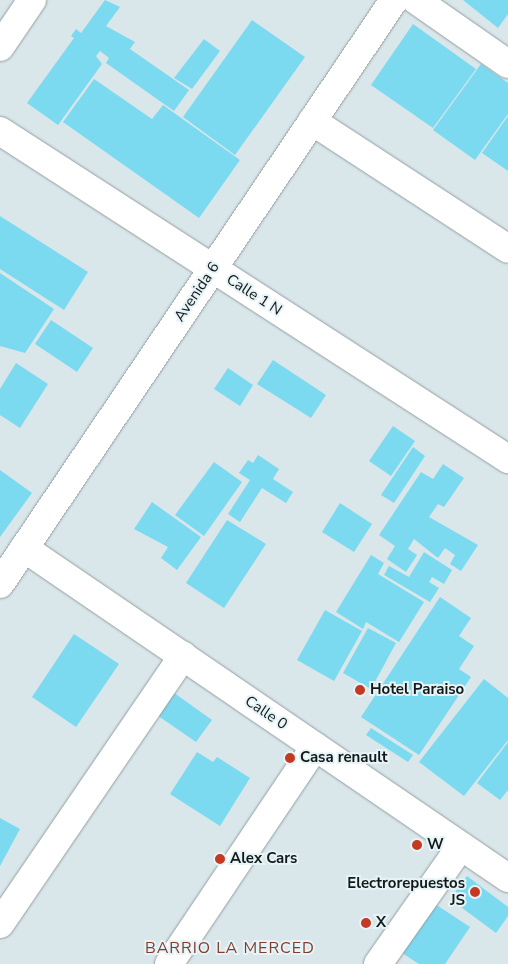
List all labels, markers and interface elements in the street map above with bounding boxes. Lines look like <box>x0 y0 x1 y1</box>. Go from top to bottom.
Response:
street label: Avenida 6 <box>171 259 223 325</box>
street label: Calle 1 N <box>223 270 285 320</box>
place label: Hotel Paraiso <box>370 681 464 699</box>
marker: Hotel Paraiso <box>354 684 366 696</box>
street label: Calle 0 <box>241 692 291 734</box>
place label: Casa renault <box>300 749 388 767</box>
marker: Casa renault <box>284 752 296 764</box>
place label: W <box>427 836 444 854</box>
marker: W <box>411 839 423 851</box>
place label: Alex Cars <box>230 850 297 868</box>
marker: Alex Cars <box>214 853 226 865</box>
place label: Electrorepuestos JS <box>347 874 465 909</box>
marker: Electrorepuestos JS <box>469 886 481 898</box>
place label: X <box>376 914 386 932</box>
marker: X <box>360 917 372 929</box>
district label: BARRIO LA MERCED <box>143 938 317 958</box>

